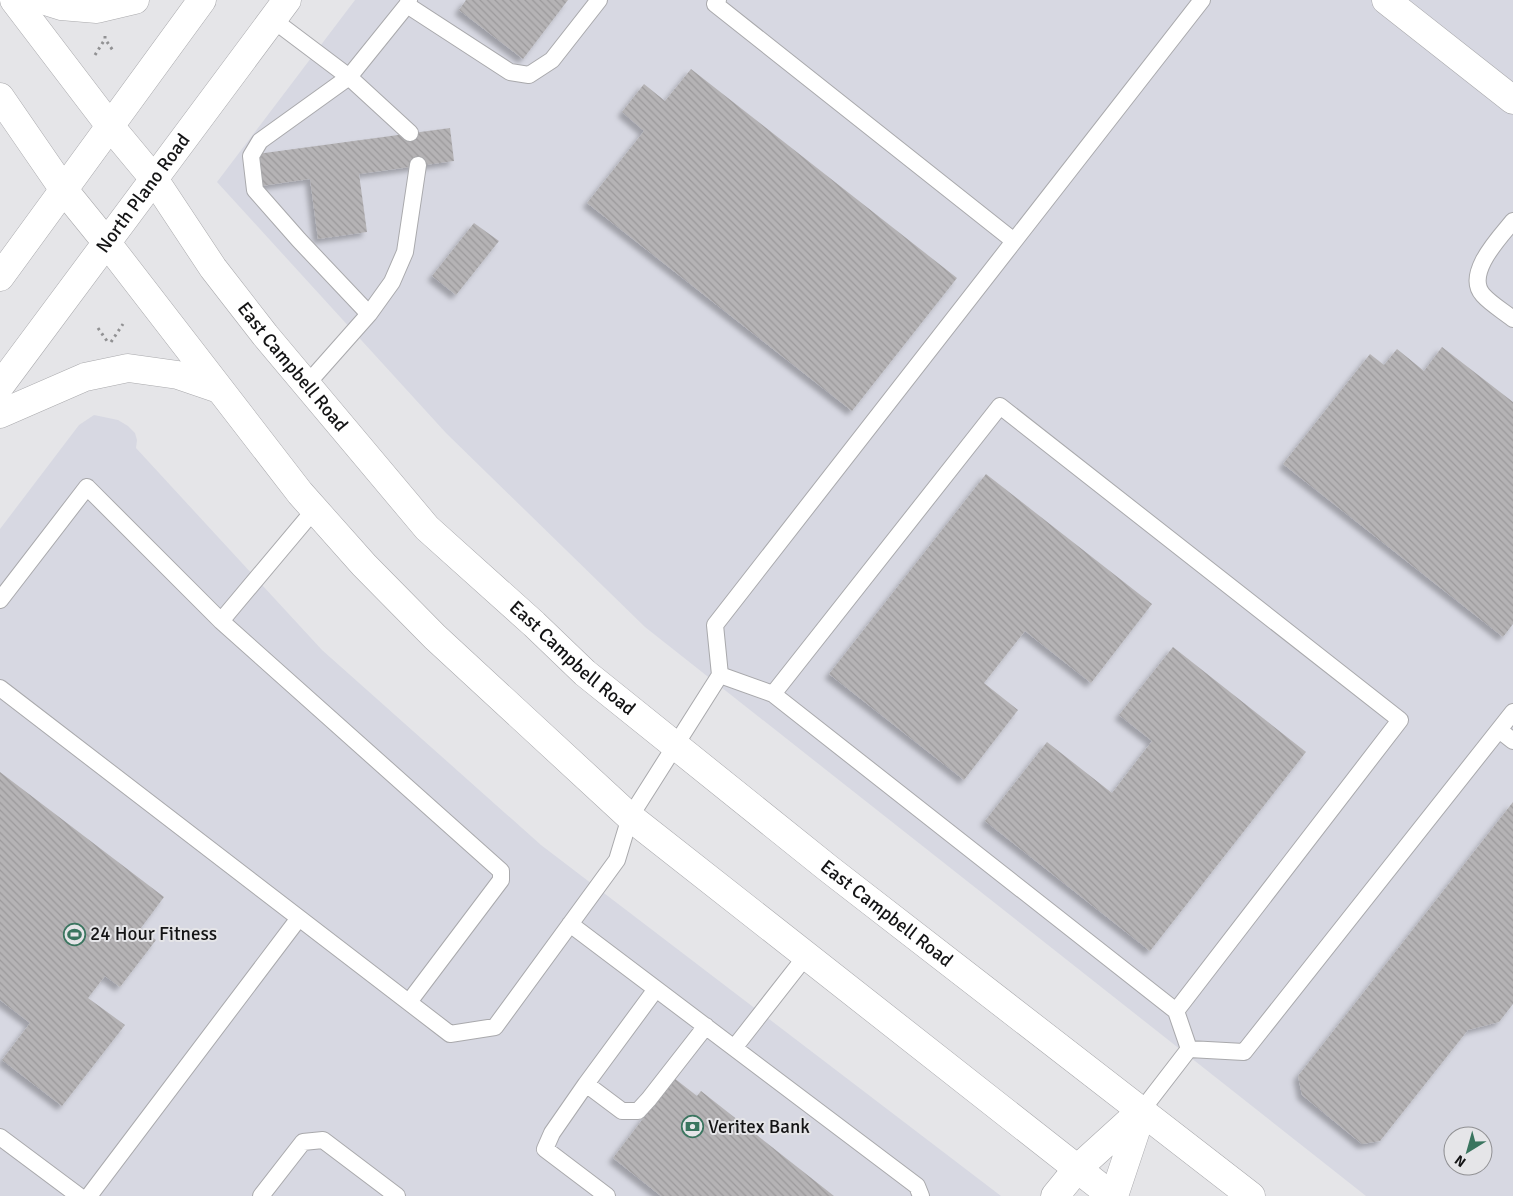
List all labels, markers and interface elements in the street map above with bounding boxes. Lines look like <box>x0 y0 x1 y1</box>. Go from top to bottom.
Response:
street label: North Plano Road <box>91 129 195 258</box>
street label: East Campbell Road <box>232 297 353 437</box>
street label: East Campbell Road <box>504 596 640 721</box>
street label: East Campbell Road <box>815 855 957 972</box>
sports icon: 24 Hour Fitness <box>62 922 86 946</box>
place label: 24 Hour Fitness <box>90 922 217 946</box>
bank icon: Veritex Bank <box>680 1115 704 1139</box>
place label: Veritex Bank <box>708 1115 810 1139</box>
north arrow <box>1443 1126 1493 1176</box>
text: N <box>1451 1151 1469 1171</box>

